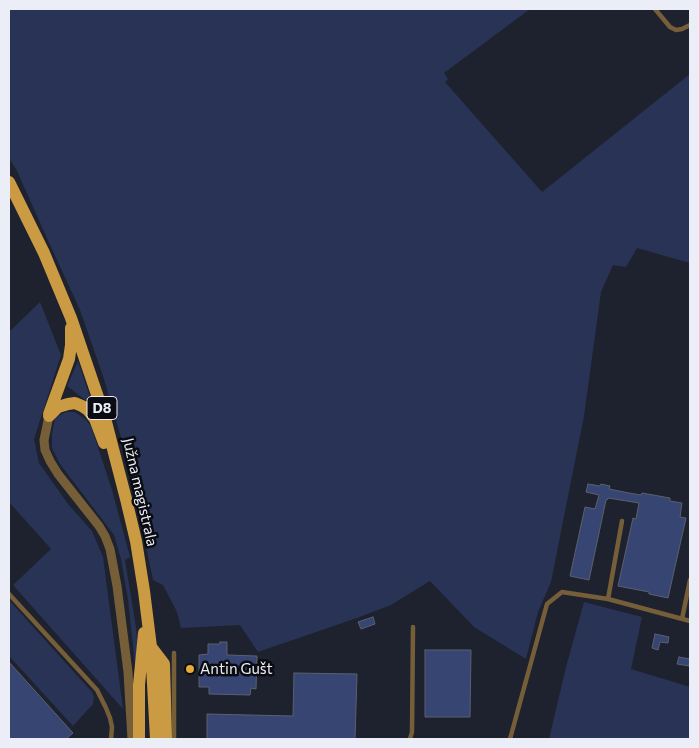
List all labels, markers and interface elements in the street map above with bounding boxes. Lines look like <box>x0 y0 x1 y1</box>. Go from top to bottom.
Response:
road number: D8 <box>87 396 117 419</box>
street label: Južna magistrala <box>119 436 161 548</box>
place label: Antin Gušt <box>200 660 273 678</box>
marker: Antin Gušt <box>184 663 196 675</box>

